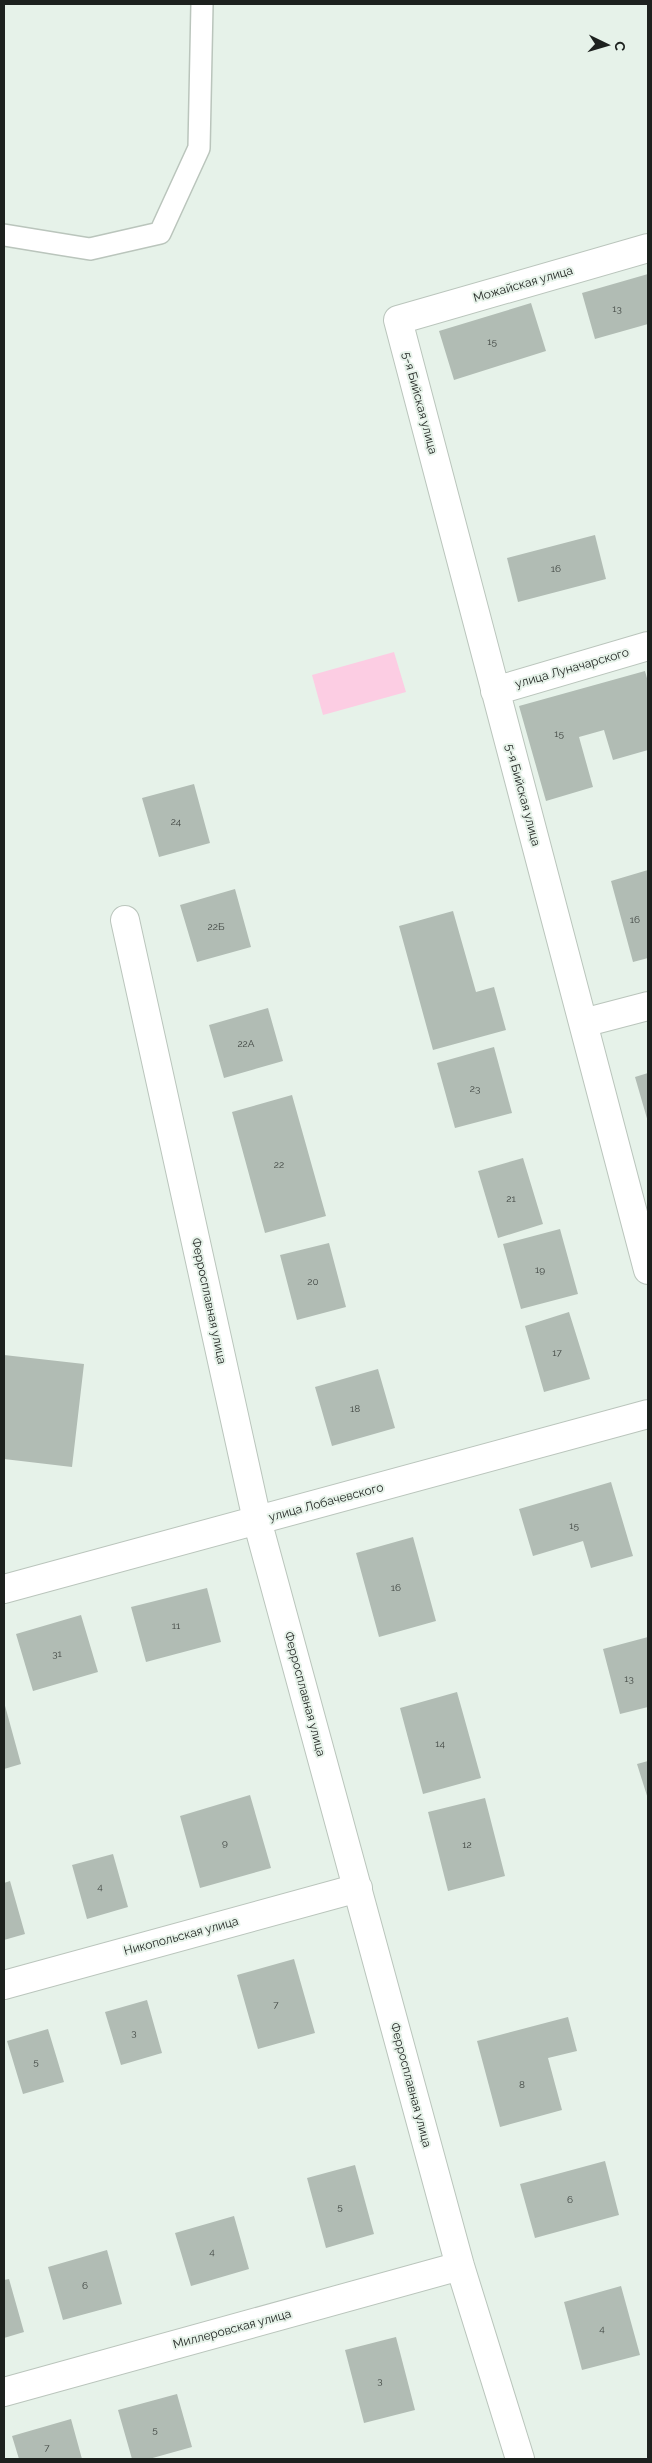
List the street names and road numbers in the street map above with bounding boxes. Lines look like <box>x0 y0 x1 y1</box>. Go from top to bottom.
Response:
street label: Можайская улица <box>472 263 574 305</box>
street label: 5-я Бийская улица <box>400 350 440 456</box>
street label: улица Луначарского <box>514 645 630 691</box>
street label: 5-я Бийская улица <box>503 742 543 848</box>
street label: Ферросплавная улица <box>189 1237 229 1365</box>
street label: улица Лобачевского <box>267 1480 385 1524</box>
street label: Ферросплавная улица <box>282 1630 328 1758</box>
street label: Никопольская улица <box>122 1914 240 1958</box>
street label: Ферросплавная улица <box>388 2021 434 2149</box>
street label: Миллеровская улица <box>171 2307 293 2351</box>

